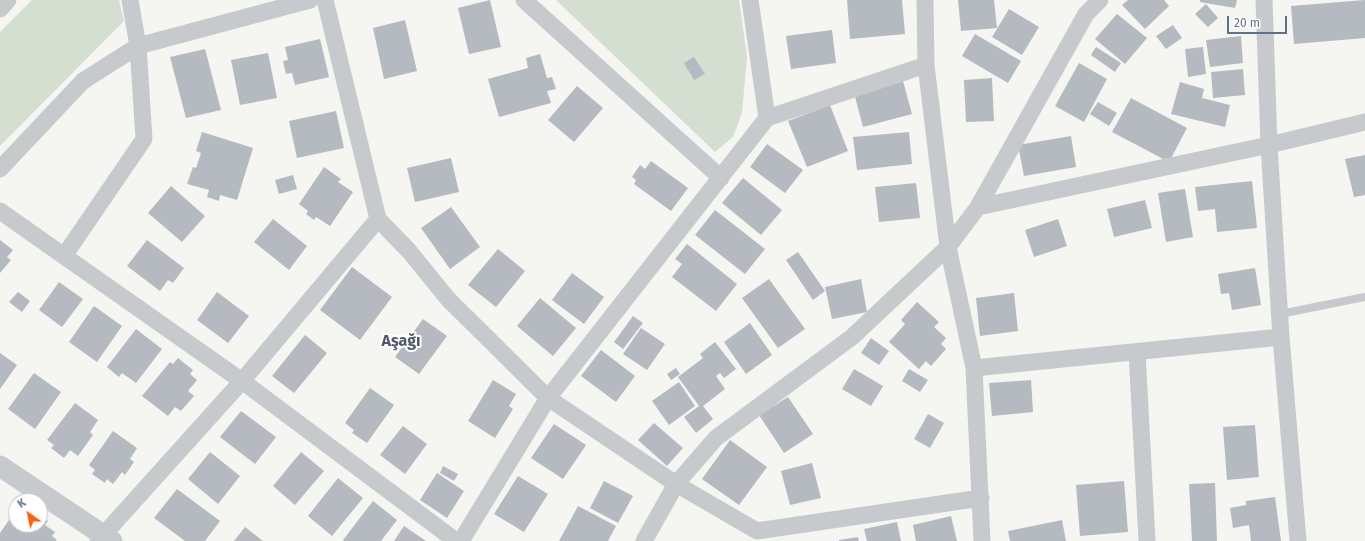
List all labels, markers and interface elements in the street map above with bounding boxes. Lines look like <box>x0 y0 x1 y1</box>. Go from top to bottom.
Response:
scale bar <box>1229 8 1289 34</box>
text: 20 m <box>1234 16 1260 30</box>
district label: Aşağı <box>382 332 420 352</box>
north arrow <box>8 493 48 533</box>
text: K <box>15 496 28 511</box>

